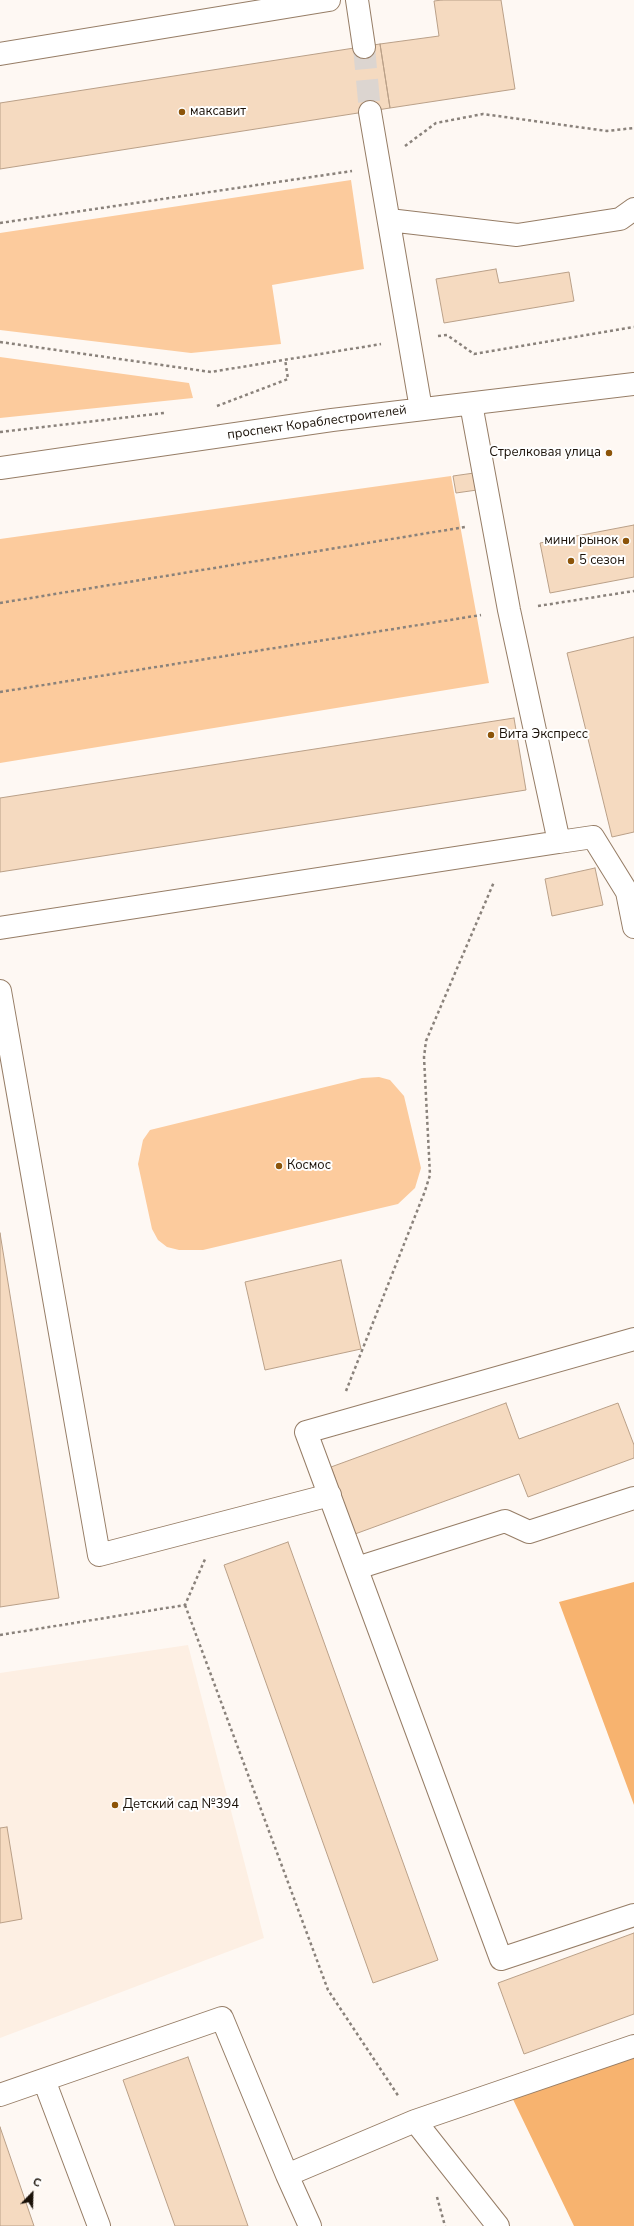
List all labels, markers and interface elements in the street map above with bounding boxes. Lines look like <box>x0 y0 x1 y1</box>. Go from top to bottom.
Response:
place label: максавит <box>190 104 246 120</box>
marker: максавит <box>177 107 187 117</box>
street label: проспект Кораблестроителей <box>226 403 408 443</box>
place label: Стрелковая улица <box>489 445 601 461</box>
marker: Стрелковая улица <box>604 448 614 458</box>
place label: мини рынок <box>544 533 618 549</box>
marker: мини рынок <box>621 536 631 546</box>
place label: 5 сезон <box>579 553 625 569</box>
marker: 5 сезон <box>566 556 576 566</box>
place label: Вита Экспресс <box>499 727 588 743</box>
marker: Вита Экспресс <box>486 730 496 740</box>
place label: Космос <box>287 1158 331 1174</box>
marker: Космос <box>274 1161 284 1171</box>
place label: Детский сад №394 <box>123 1797 239 1813</box>
marker: Детский сад №394 <box>110 1800 120 1810</box>
north arrow <box>12 2174 52 2214</box>
text: С <box>31 2174 43 2191</box>

